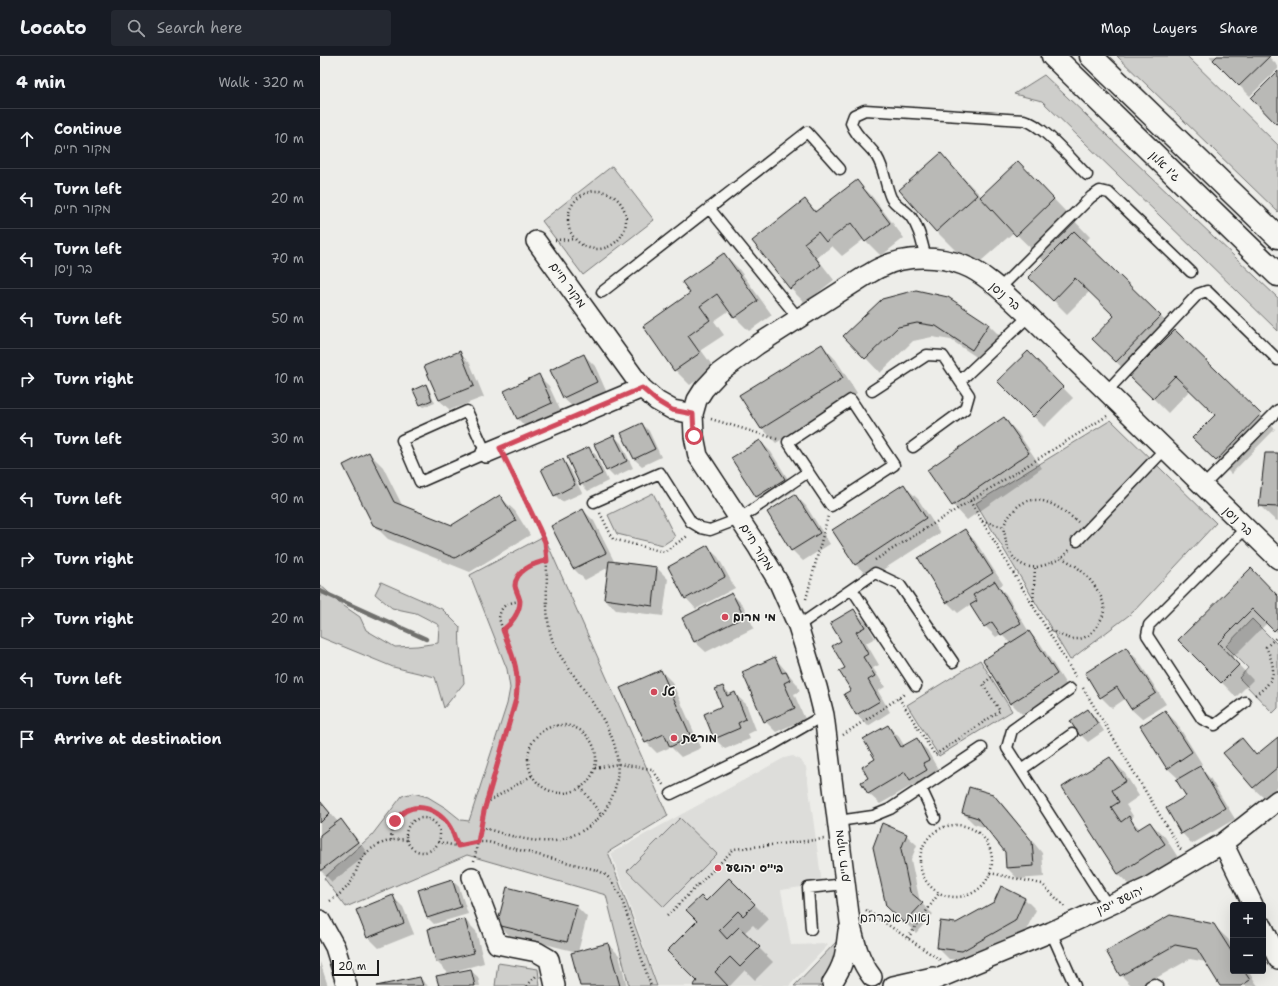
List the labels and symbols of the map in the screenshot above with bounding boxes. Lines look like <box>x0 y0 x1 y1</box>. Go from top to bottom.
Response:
street label: ג'ו אלון <box>1146 147 1184 185</box>
street label: מקור חיים <box>546 259 590 311</box>
street label: בר ניסן <box>986 278 1024 314</box>
route start <box>685 427 703 445</box>
street label: בר ניסן <box>1220 503 1256 539</box>
street label: מקור חיים <box>736 520 778 574</box>
place label: מי מרום <box>733 609 776 625</box>
marker: מי מרום <box>720 612 730 622</box>
place label: טל <box>662 684 675 700</box>
marker: טל <box>649 687 659 697</box>
place label: מורשת <box>681 730 717 746</box>
marker: מורשת <box>669 733 679 743</box>
route end <box>386 812 404 830</box>
street label: מקור חיים <box>831 829 853 883</box>
place label: בי"ס יהושע <box>726 860 783 876</box>
marker: בי"ס יהושע <box>713 863 723 873</box>
street label: יהושע ייבין <box>1094 882 1146 918</box>
district label: נאות אברהם <box>860 909 930 926</box>
scale bar <box>332 958 379 977</box>

